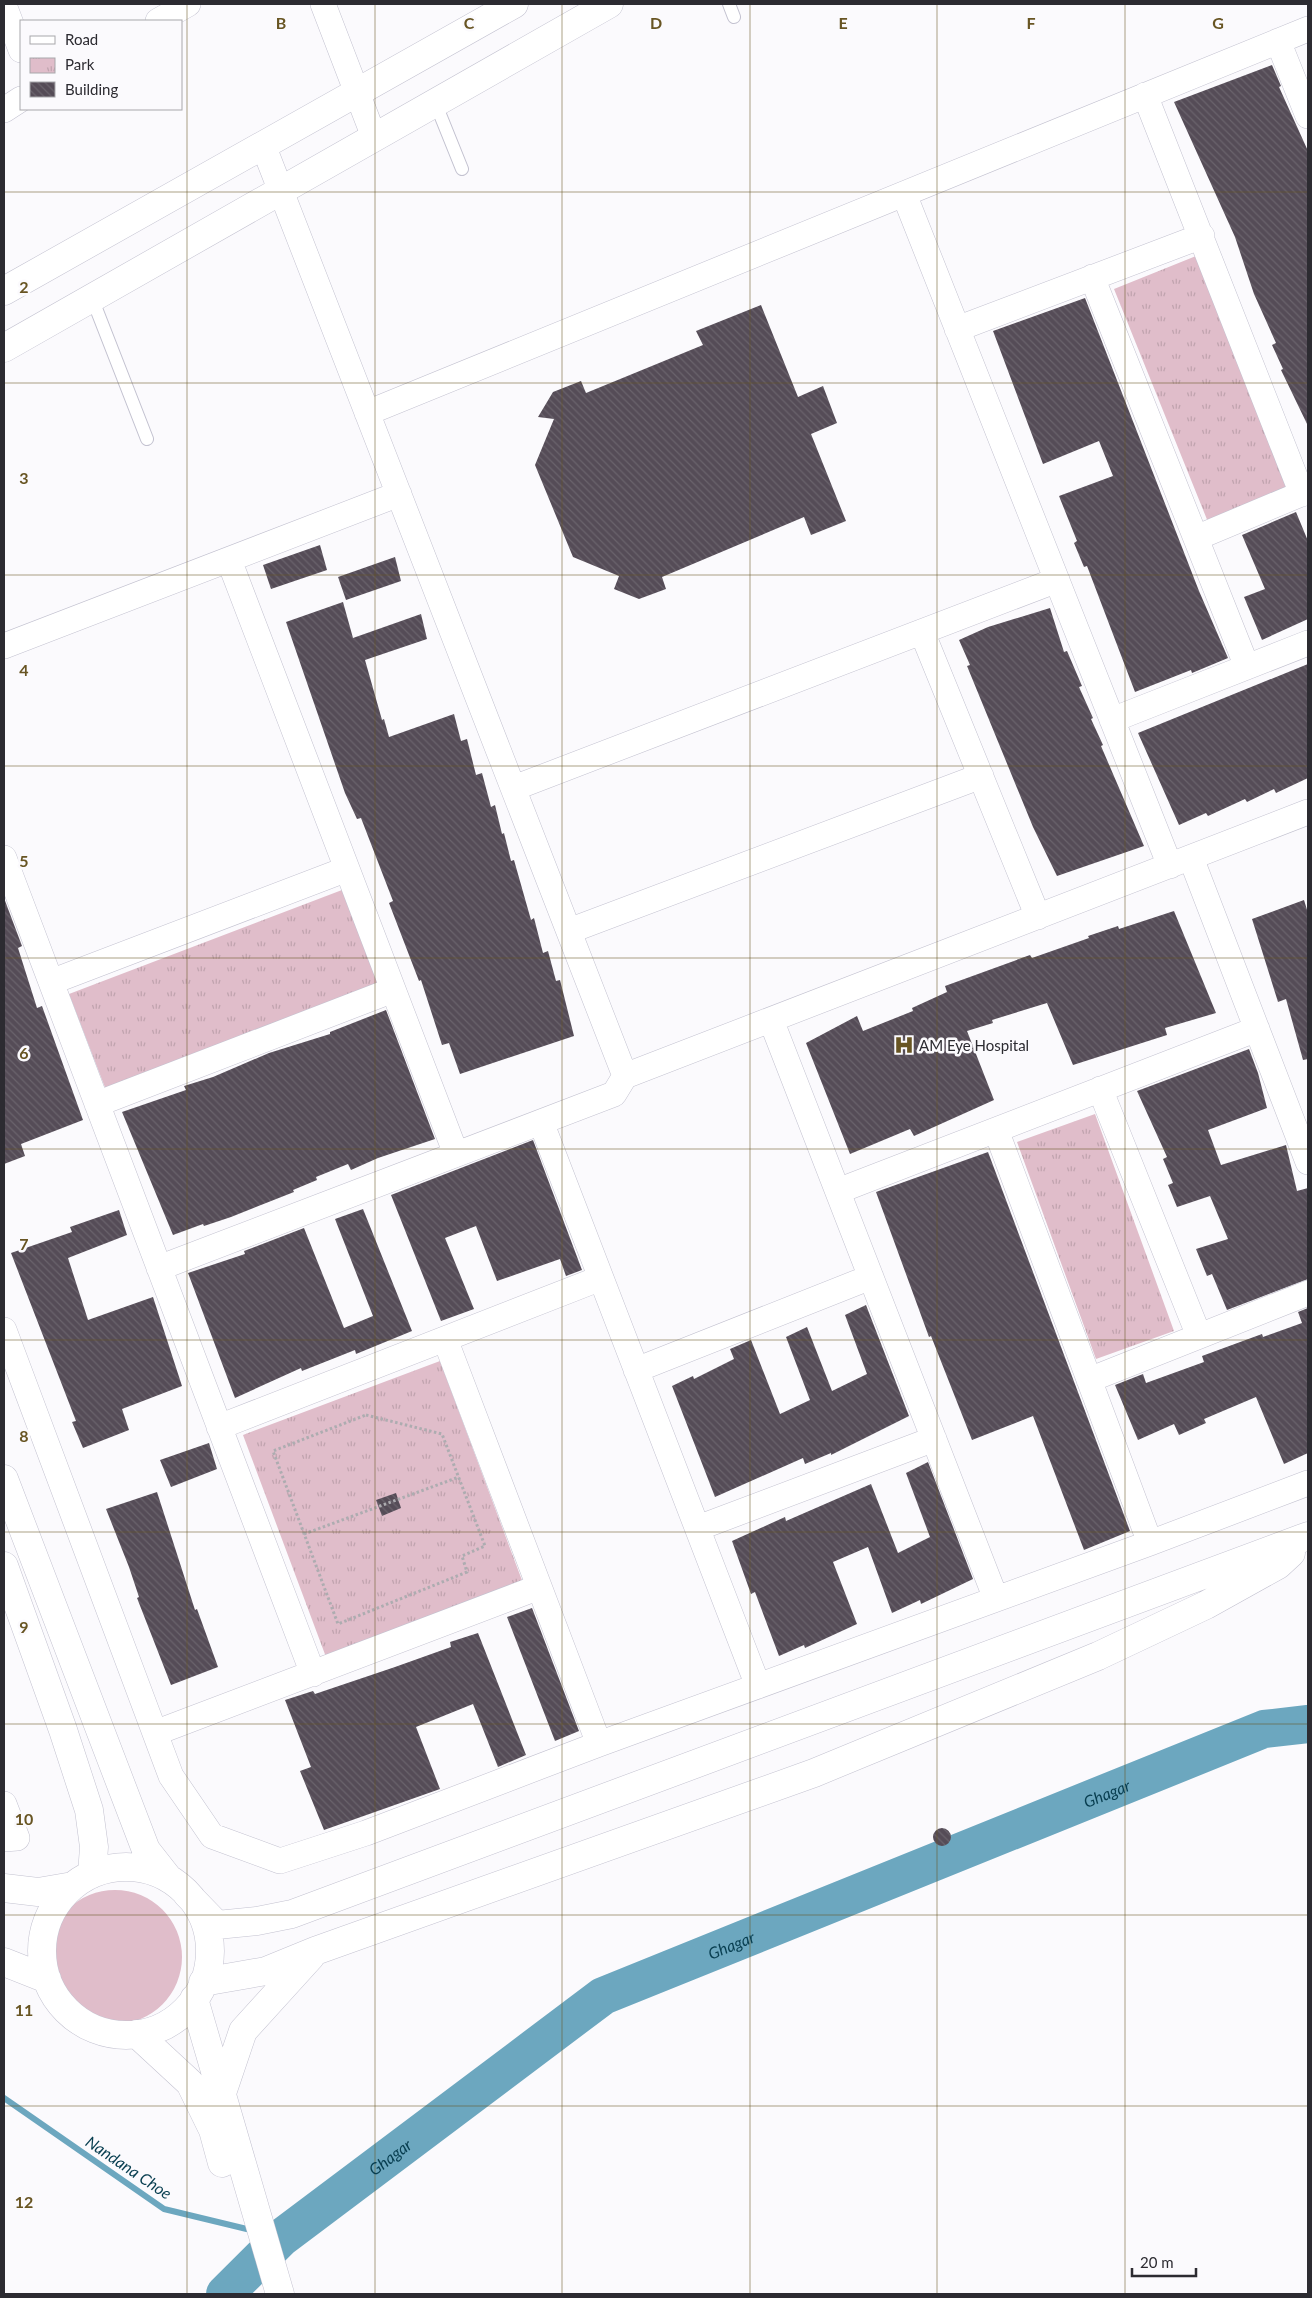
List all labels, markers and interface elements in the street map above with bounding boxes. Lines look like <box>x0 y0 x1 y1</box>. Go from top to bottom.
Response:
text: B <box>276 13 286 32</box>
text: C <box>464 13 475 32</box>
text: D <box>650 13 662 32</box>
text: E <box>838 13 848 32</box>
text: F <box>1026 13 1036 32</box>
text: G <box>1212 13 1224 32</box>
legend <box>20 20 182 110</box>
text: Road <box>65 30 98 48</box>
text: Park <box>65 55 95 73</box>
text: Building <box>65 80 118 98</box>
text: 2 <box>19 277 29 296</box>
text: 3 <box>19 468 29 487</box>
text: 4 <box>19 660 29 679</box>
text: 5 <box>19 851 29 870</box>
hospital icon: AM Eye Hospital <box>893 1034 915 1056</box>
place label: AM Eye Hospital <box>919 1036 1029 1054</box>
text: 6 <box>19 1043 29 1062</box>
text: 7 <box>19 1234 29 1253</box>
text: 8 <box>19 1426 29 1445</box>
text: 9 <box>19 1617 29 1636</box>
water label: Ghagar <box>1080 1775 1133 1811</box>
text: 10 <box>15 1809 33 1828</box>
water label: Ghagar <box>705 1926 758 1962</box>
text: 11 <box>15 2000 33 2019</box>
water label: Nandana Choe <box>83 2131 176 2203</box>
water label: Ghagar <box>364 2134 415 2179</box>
text: 12 <box>15 2192 33 2211</box>
scale bar <box>1132 2246 1196 2278</box>
text: 20 m <box>1140 2253 1174 2271</box>

